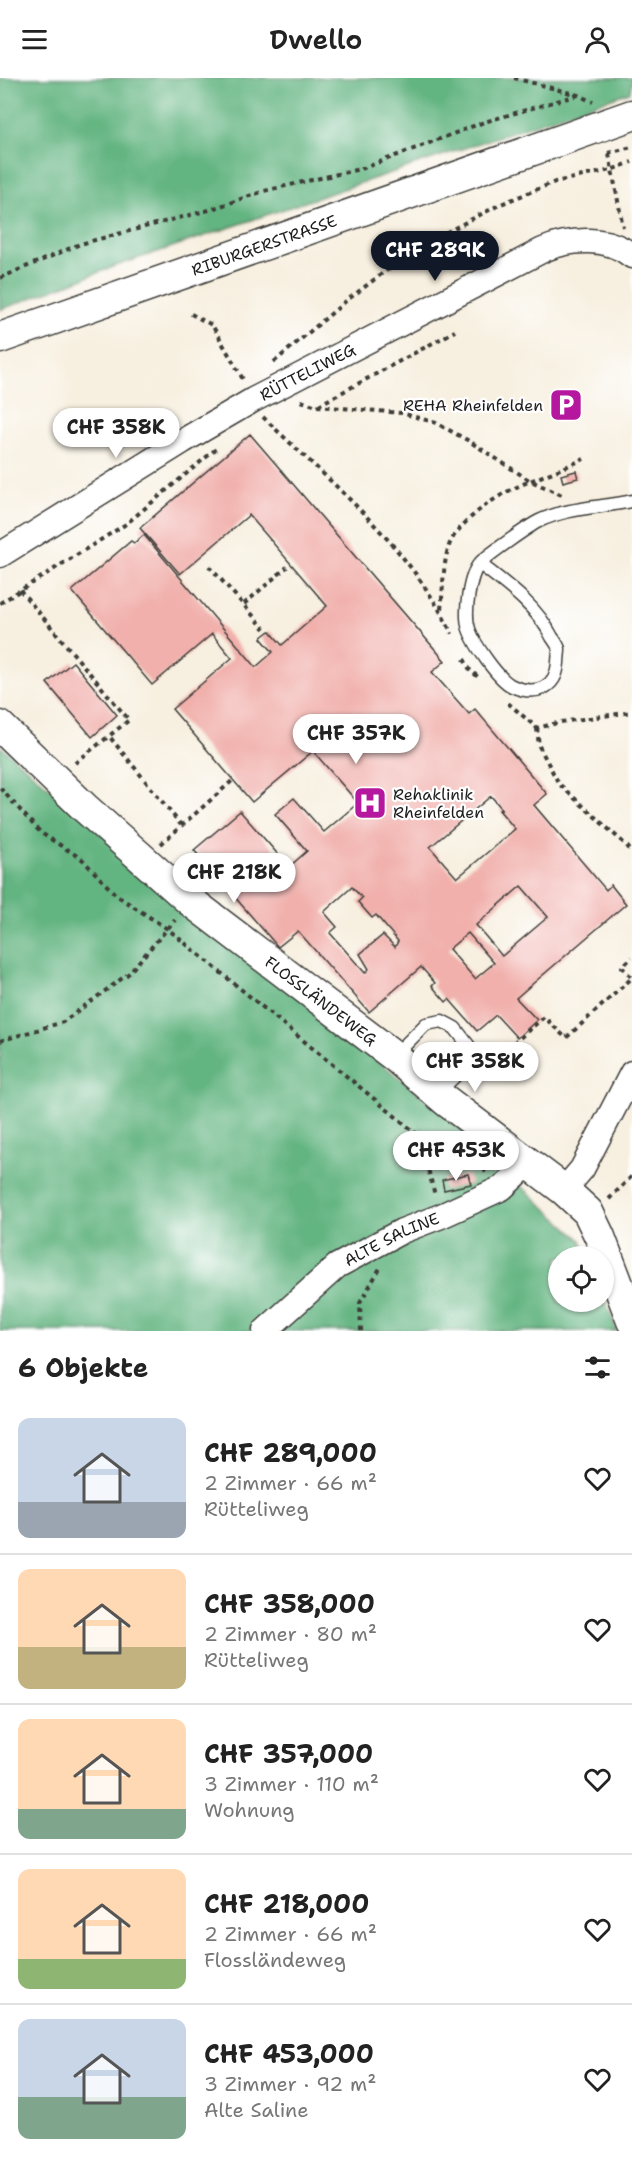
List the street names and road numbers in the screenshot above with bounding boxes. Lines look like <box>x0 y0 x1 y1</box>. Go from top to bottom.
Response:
street label: RIBURGERSTRASSE <box>189 210 339 280</box>
street label: RÜTTELIWEG <box>256 338 359 405</box>
street label: FLOSSLÄNDEWEG <box>261 951 381 1050</box>
street label: ALTE SALINE <box>340 1207 442 1271</box>

